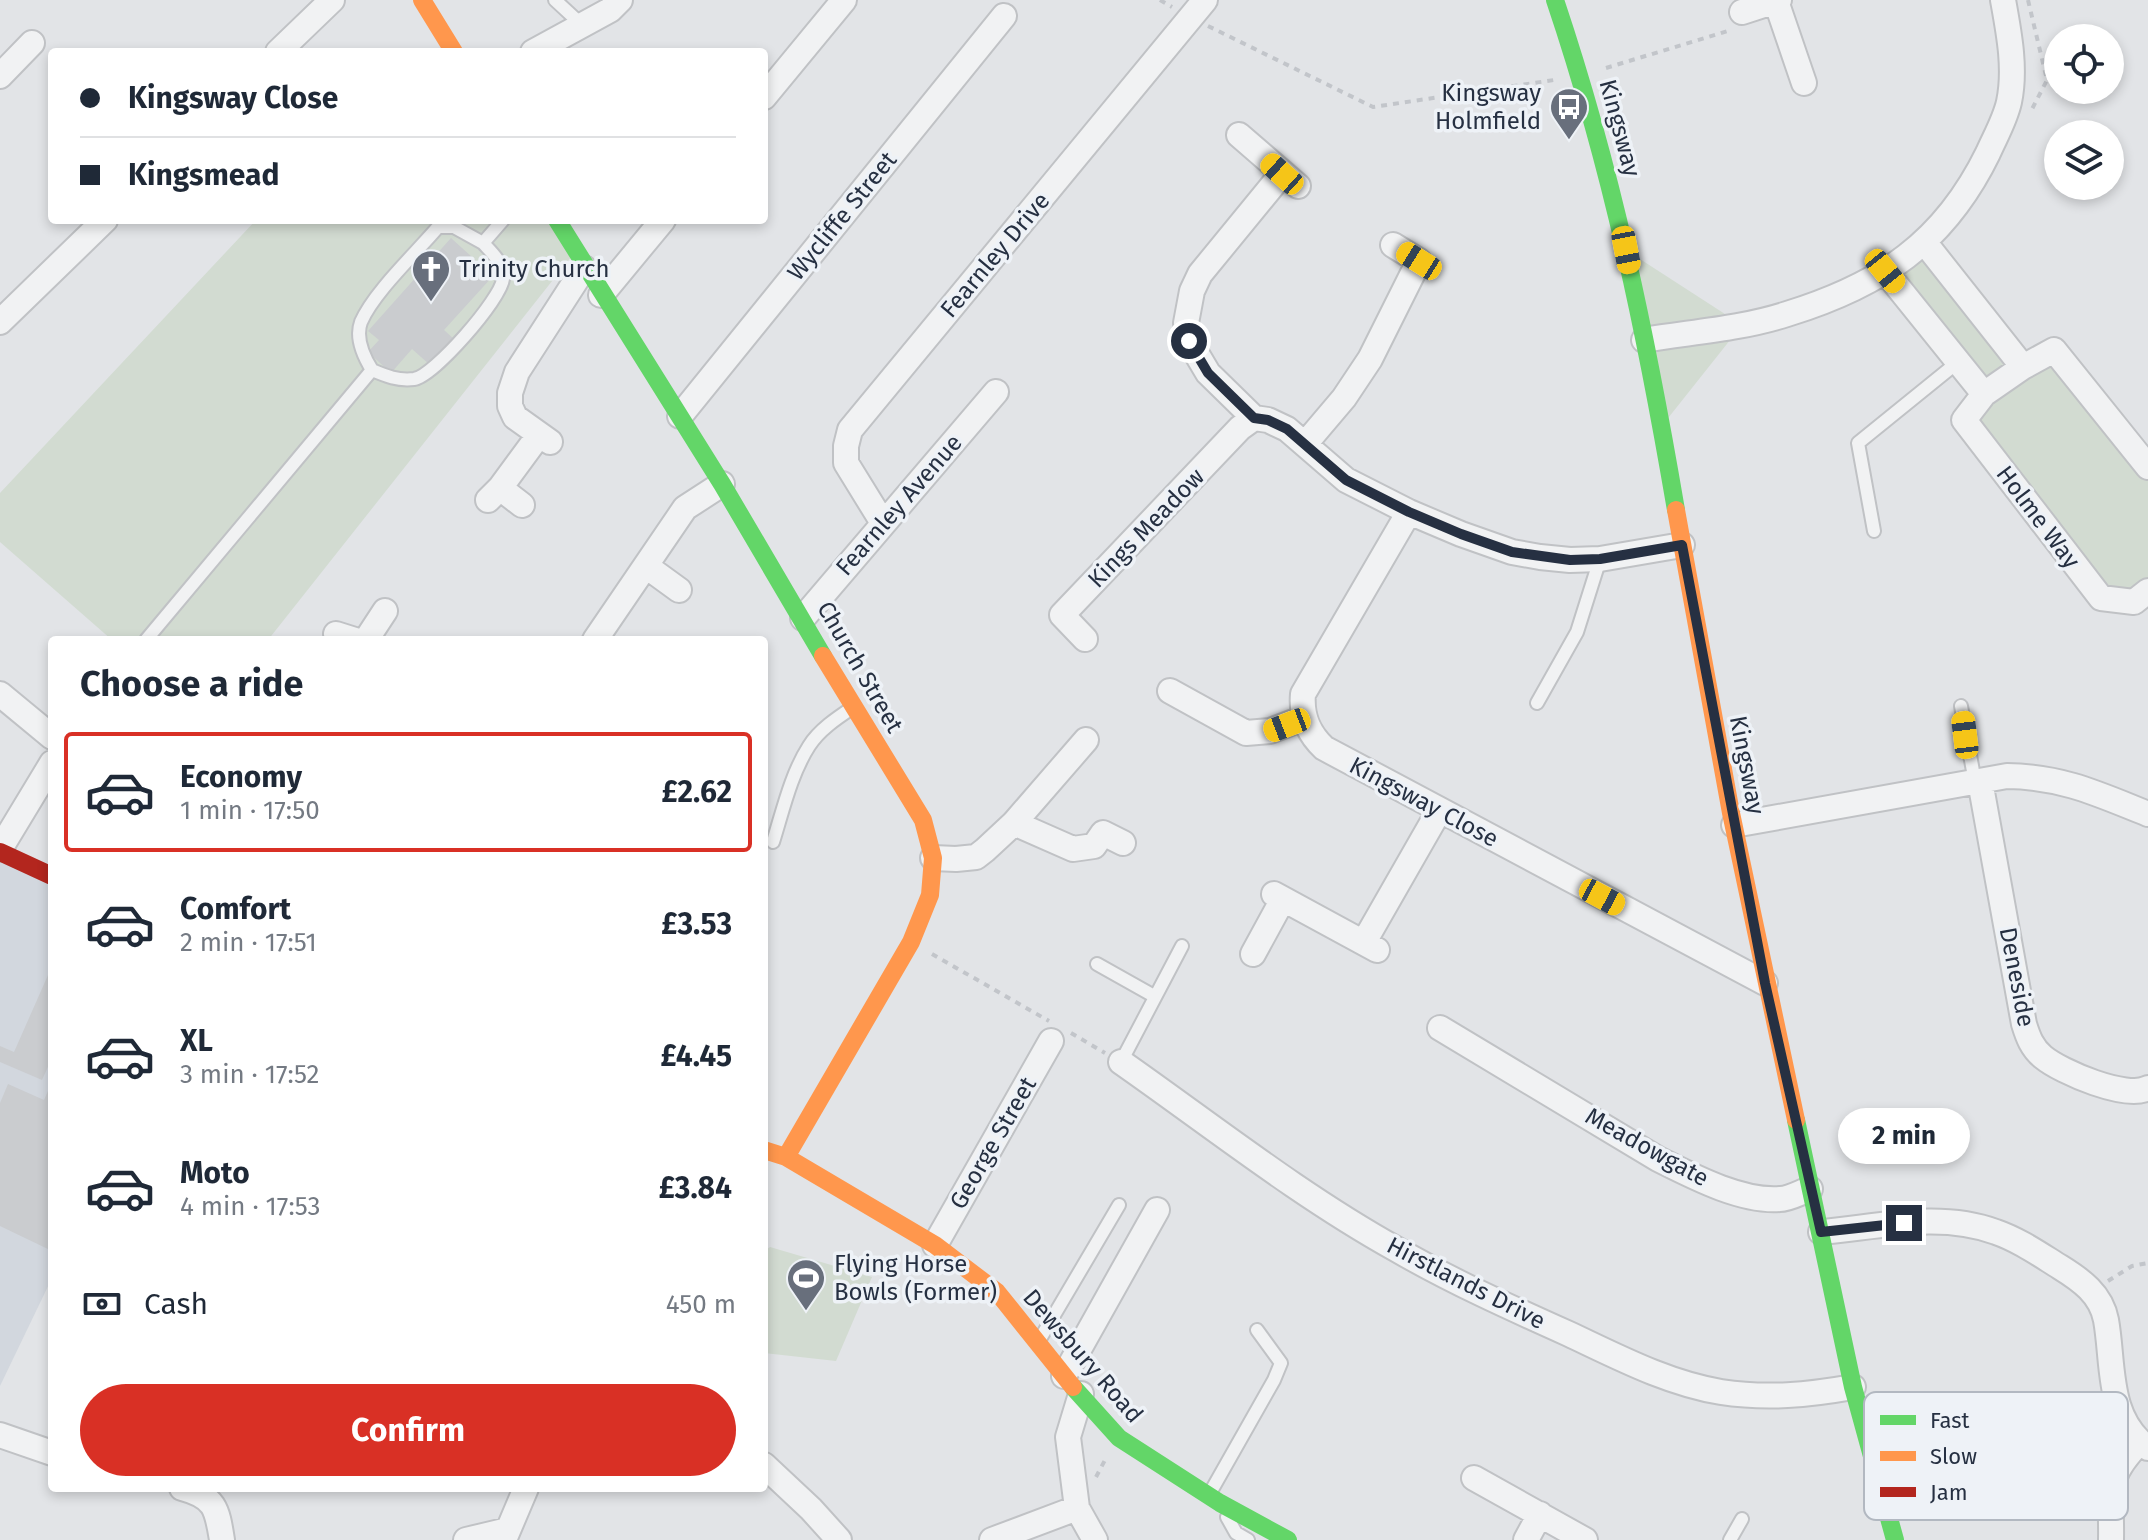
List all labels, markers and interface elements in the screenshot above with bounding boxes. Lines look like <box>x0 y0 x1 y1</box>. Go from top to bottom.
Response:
map controls <box>2044 24 2124 200</box>
button: locate <box>2044 24 2124 104</box>
street label: Kingsway <box>1594 76 1646 180</box>
place label: Kingsway Holmfield <box>1435 79 1541 135</box>
text: Kingsway Close <box>128 80 338 116</box>
bus stop icon: Kingsway Holmfield <box>1548 86 1590 141</box>
button: layers <box>2044 120 2124 200</box>
street label: Wycliffe Street <box>782 146 903 286</box>
car <box>1256 149 1308 199</box>
text: Kingsmead <box>128 157 280 193</box>
street label: Fearnley Drive <box>935 187 1055 323</box>
car <box>1610 224 1642 276</box>
car <box>1392 238 1446 284</box>
car <box>1861 245 1909 297</box>
church icon: Trinity Church <box>410 248 452 303</box>
place label: Trinity Church <box>459 255 610 283</box>
route start <box>1171 323 1207 359</box>
street label: Fearnley Avenue <box>830 429 968 581</box>
street label: Holme Way <box>1990 460 2086 574</box>
street label: Kings Meadow <box>1082 463 1210 593</box>
street label: Church Street <box>811 596 909 738</box>
text: Choose a ride <box>80 662 303 706</box>
car <box>1260 705 1314 745</box>
car <box>1950 710 1980 760</box>
street label: Kingsway <box>1724 713 1770 817</box>
street label: Kingsway Close <box>1345 751 1503 853</box>
icon: car <box>84 756 156 828</box>
text: Economy <box>180 759 302 795</box>
text: £2.62 <box>661 774 732 810</box>
text: 1 min · 17:50 <box>180 795 320 826</box>
car <box>1575 875 1629 919</box>
icon: car <box>84 888 156 960</box>
text: Comfort <box>180 891 291 927</box>
text: £3.53 <box>661 906 732 942</box>
street label: Deneside <box>1994 925 2040 1029</box>
text: 2 min · 17:51 <box>180 927 317 958</box>
icon: car <box>84 1020 156 1092</box>
text: XL <box>180 1023 213 1059</box>
text: £4.45 <box>661 1038 732 1074</box>
text: 3 min · 17:52 <box>180 1059 319 1090</box>
street label: George Street <box>944 1072 1042 1214</box>
street label: Meadowgate <box>1580 1102 1714 1192</box>
callout: 2 min <box>1838 1107 1970 1163</box>
text: 2 min <box>1872 1120 1936 1151</box>
icon: car <box>84 1152 156 1224</box>
text: Moto <box>180 1155 250 1191</box>
text: £3.84 <box>659 1170 732 1206</box>
text: 4 min · 17:53 <box>180 1191 321 1222</box>
route end <box>1886 1205 1922 1241</box>
street label: Hirstlands Drive <box>1382 1231 1550 1335</box>
place label: Flying Horse Bowls (Former) <box>834 1250 997 1306</box>
sports icon: Flying Horse Bowls (Former) <box>785 1257 827 1312</box>
icon: cash <box>80 1282 124 1326</box>
street label: Dewsbury Road <box>1017 1283 1149 1429</box>
text: Cash <box>144 1286 208 1322</box>
text: 450 m <box>666 1289 736 1320</box>
button: Confirm <box>80 1384 736 1476</box>
legend <box>1864 1392 2128 1520</box>
text: Fast <box>1930 1407 1970 1434</box>
text: Slow <box>1930 1443 1977 1470</box>
text: Jam <box>1930 1479 1968 1506</box>

